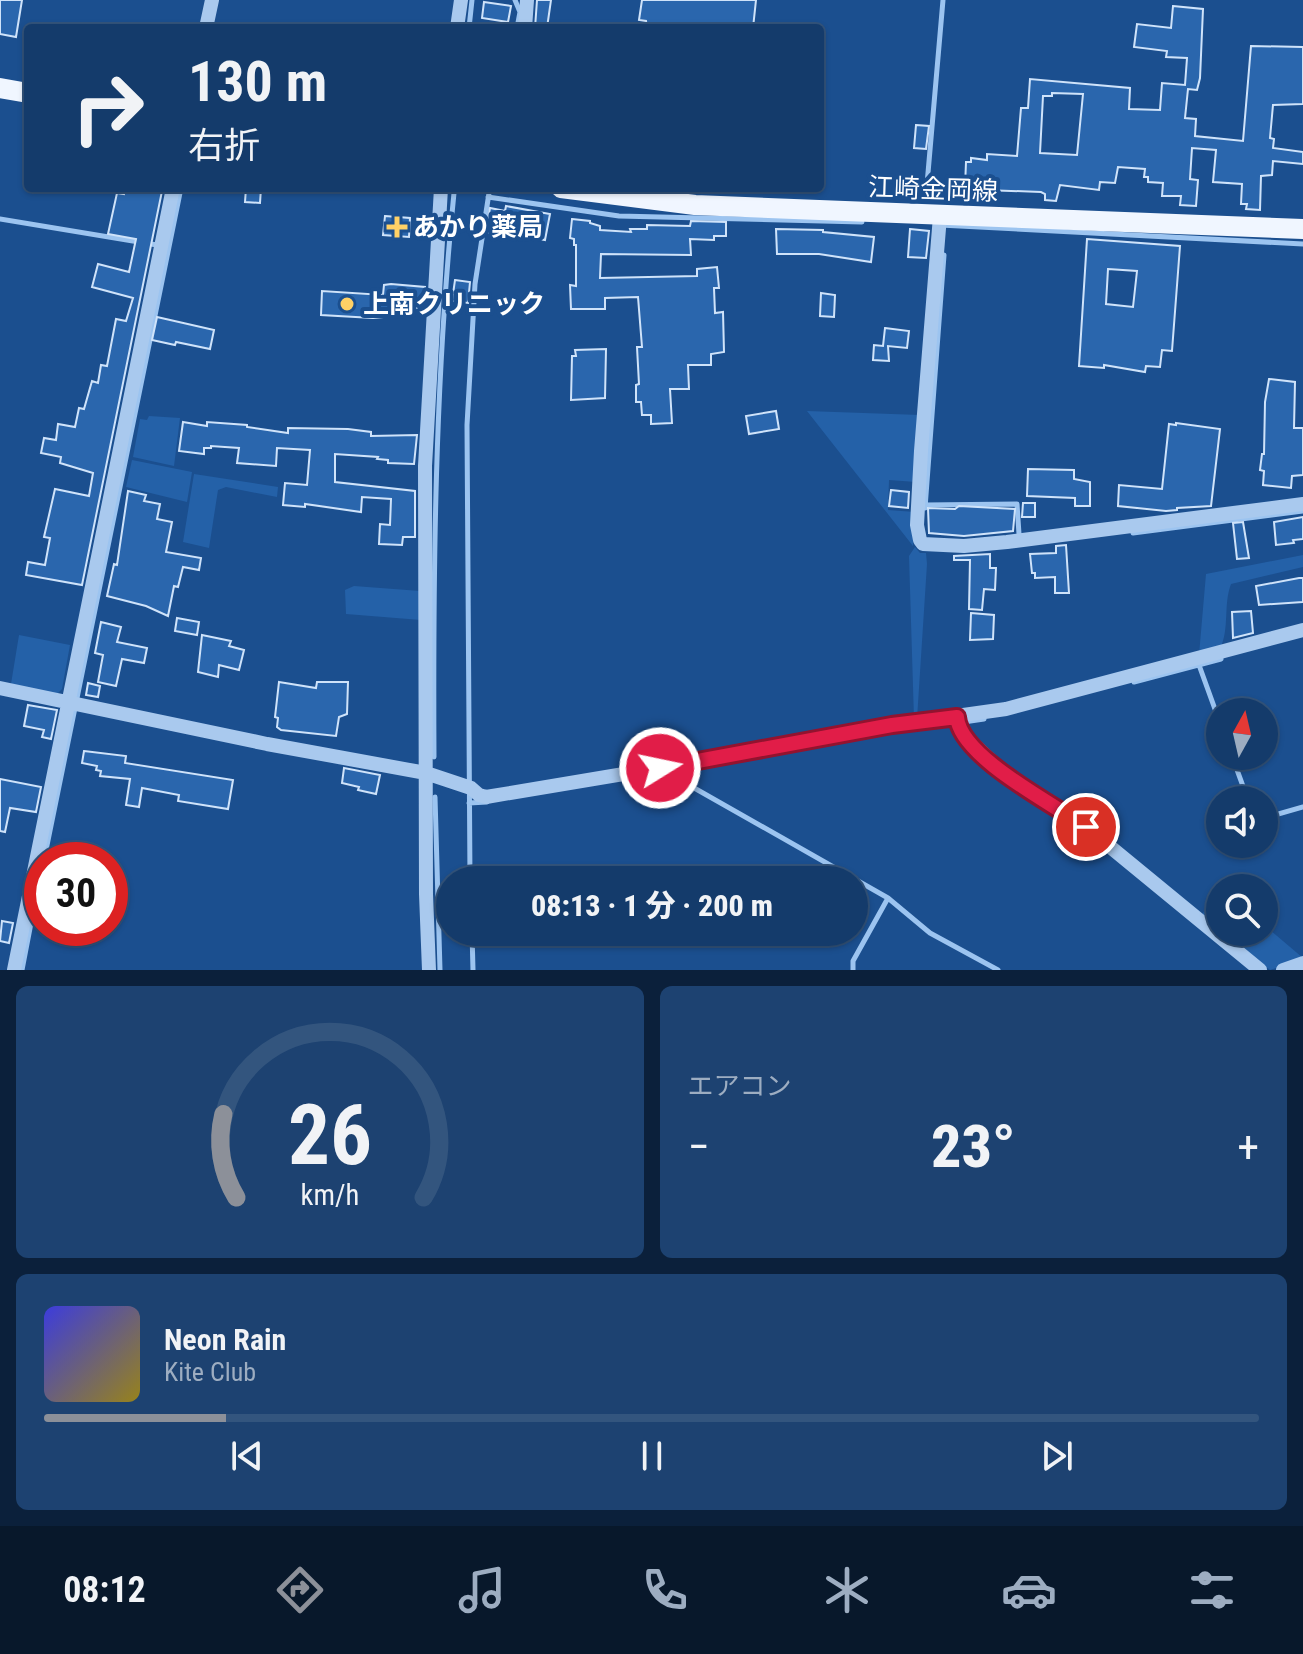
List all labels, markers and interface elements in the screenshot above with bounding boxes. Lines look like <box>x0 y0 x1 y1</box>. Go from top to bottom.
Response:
text: 130 m <box>188 49 327 115</box>
icon: right <box>56 56 160 160</box>
text: 右折 <box>188 125 260 167</box>
street label: 江崎金岡線 <box>868 172 998 206</box>
place label: あかり薬局 <box>413 212 543 242</box>
marker: あかり薬局 <box>388 218 406 236</box>
place label: 上南クリニック <box>363 289 545 319</box>
marker: 上南クリニック <box>338 295 356 313</box>
north arrow <box>1206 698 1278 770</box>
map controls <box>1206 698 1278 946</box>
position arrow <box>618 726 702 810</box>
button: sound <box>1206 786 1278 858</box>
pin <box>1052 793 1120 861</box>
icon: arrive <box>1064 805 1108 849</box>
speed limit sign: 30 <box>24 842 128 946</box>
button: search <box>1206 874 1278 946</box>
text: 08:13 · 1 分 · 200 m <box>531 888 773 923</box>
text: エアコン <box>688 1071 792 1101</box>
text: 26 <box>288 1087 372 1184</box>
text: 23° <box>931 1111 1016 1182</box>
text: − <box>688 1121 710 1173</box>
text: + <box>1237 1121 1259 1173</box>
text: km/h <box>300 1178 359 1212</box>
text: Neon Rain <box>164 1322 286 1357</box>
text: Kite Club <box>164 1357 256 1387</box>
icon: previous <box>225 1434 269 1478</box>
icon: pause <box>630 1434 674 1478</box>
icon: next <box>1035 1434 1079 1478</box>
icon: directions <box>272 1562 328 1618</box>
icon: music <box>454 1562 510 1618</box>
icon: phone <box>637 1562 693 1618</box>
icon: climate <box>819 1562 875 1618</box>
icon: car <box>1001 1562 1057 1618</box>
icon: filters <box>1184 1562 1240 1618</box>
text: 08:12 <box>63 1569 146 1611</box>

